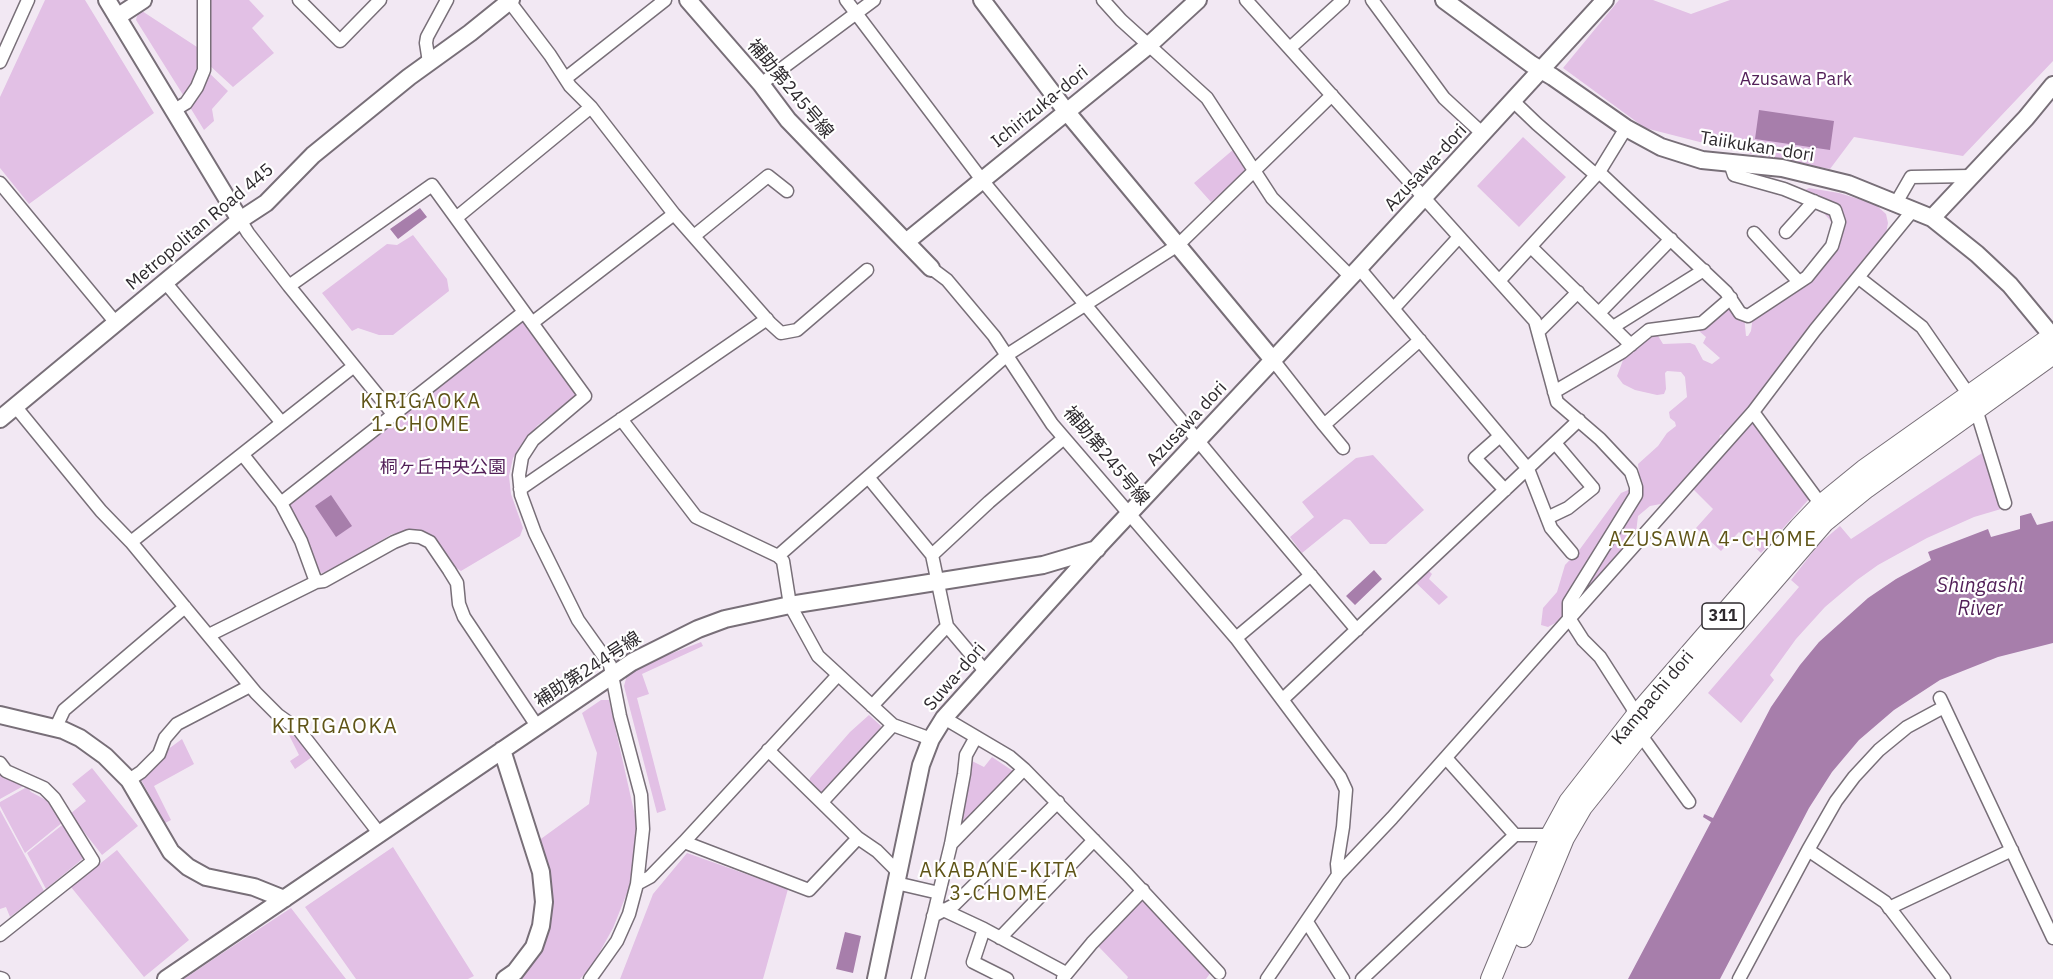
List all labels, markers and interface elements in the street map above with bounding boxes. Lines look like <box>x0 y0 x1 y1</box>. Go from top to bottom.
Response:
street label: 補助第245号線 <box>742 35 838 143</box>
street label: Ichirizuka-dori <box>987 61 1093 153</box>
park label: Azusawa Park <box>1740 69 1852 91</box>
street label: Azusawa-dori <box>1380 120 1472 216</box>
street label: Taiikukan-dori <box>1698 127 1816 167</box>
street label: Metropolitan Road 445 <box>122 159 278 295</box>
street label: Azusawa dori <box>1142 377 1232 471</box>
district label: KIRIGAOKA 1-CHOME <box>360 390 482 437</box>
street label: 補助第245号線 <box>1058 402 1154 510</box>
park label: 桐ヶ丘中央公園 <box>380 457 506 479</box>
district label: AZUSAWA 4-CHOME <box>1608 528 1818 552</box>
water label: Shingashi River <box>1936 574 2024 621</box>
road number: 311 <box>1702 603 1744 629</box>
street label: 補助第244号線 <box>531 628 645 712</box>
street label: Suwa-dori <box>920 639 990 715</box>
street label: Kampachi dori <box>1607 647 1699 749</box>
district label: KIRIGAOKA <box>272 714 398 740</box>
district label: AKABANE-KITA 3-CHOME <box>919 859 1079 906</box>

